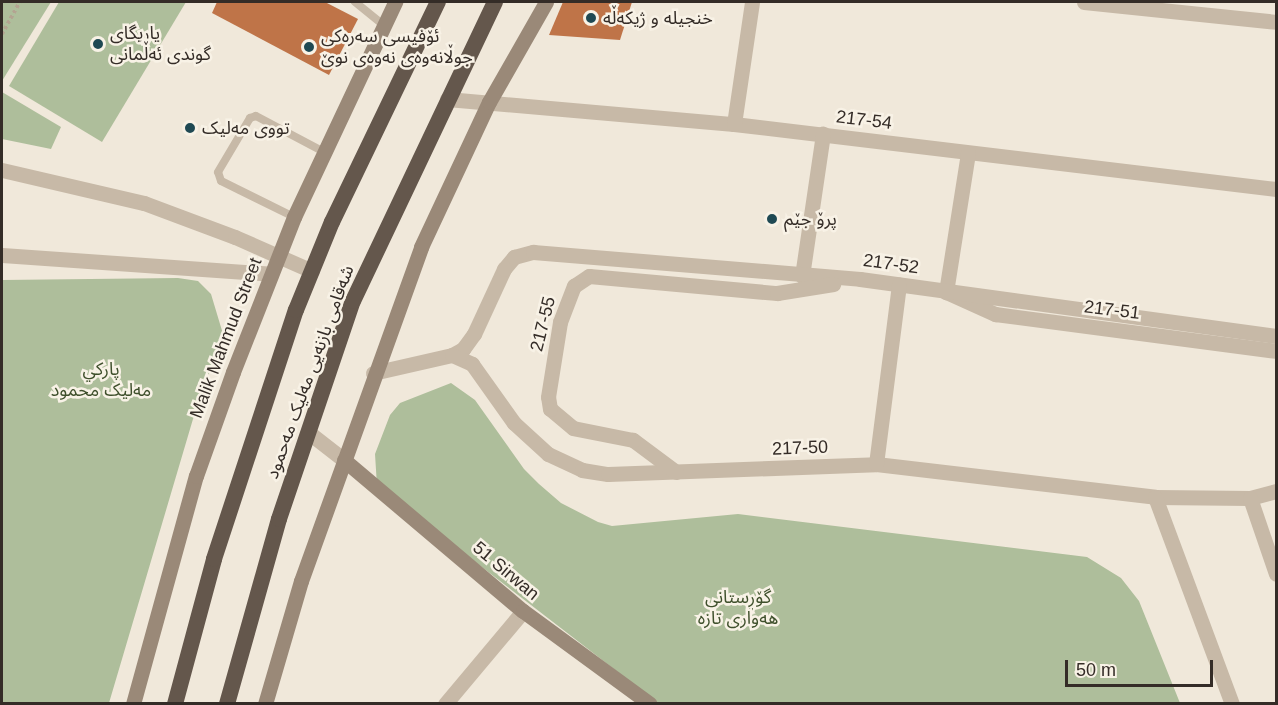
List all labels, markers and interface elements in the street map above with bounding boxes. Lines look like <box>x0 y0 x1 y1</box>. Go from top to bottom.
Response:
place label: خنجیلە و ژیکەڵە <box>603 7 713 29</box>
marker: خنجیلە و ژیکەڵە <box>584 11 598 25</box>
place label: یاریگای گوندی ئەڵمانی <box>110 23 211 66</box>
place label: ئۆفیسی سەرەکی جوڵانەوەی نەوەی نوێ <box>321 26 473 68</box>
marker: یاریگای گوندی ئەڵمانی <box>91 37 105 51</box>
marker: ئۆفیسی سەرەکی جوڵانەوەی نەوەی نوێ <box>302 40 316 54</box>
street label: 217-54 <box>835 106 893 134</box>
place label: تووی مەلیک <box>202 117 290 139</box>
marker: تووی مەلیک <box>183 121 197 135</box>
place label: پرۆ جێم <box>784 208 837 230</box>
marker: پرۆ جێم <box>765 212 779 226</box>
street label: 217-52 <box>862 249 920 279</box>
street label: Malik Mahmud Street <box>185 255 267 421</box>
street label: شەقامی بازنەیی مەلیک مەحمود <box>261 262 359 482</box>
street label: 217-55 <box>526 294 560 354</box>
street label: 217-51 <box>1083 296 1141 324</box>
park label: پارکي مەليک محمود <box>51 359 151 401</box>
street label: 217-50 <box>772 436 828 460</box>
street label: 51 Sirwan <box>468 537 544 605</box>
park label: گۆڕستانی هەواری تازە <box>698 587 778 630</box>
scale bar <box>1068 648 1216 686</box>
text: 50 m <box>1076 660 1116 680</box>

